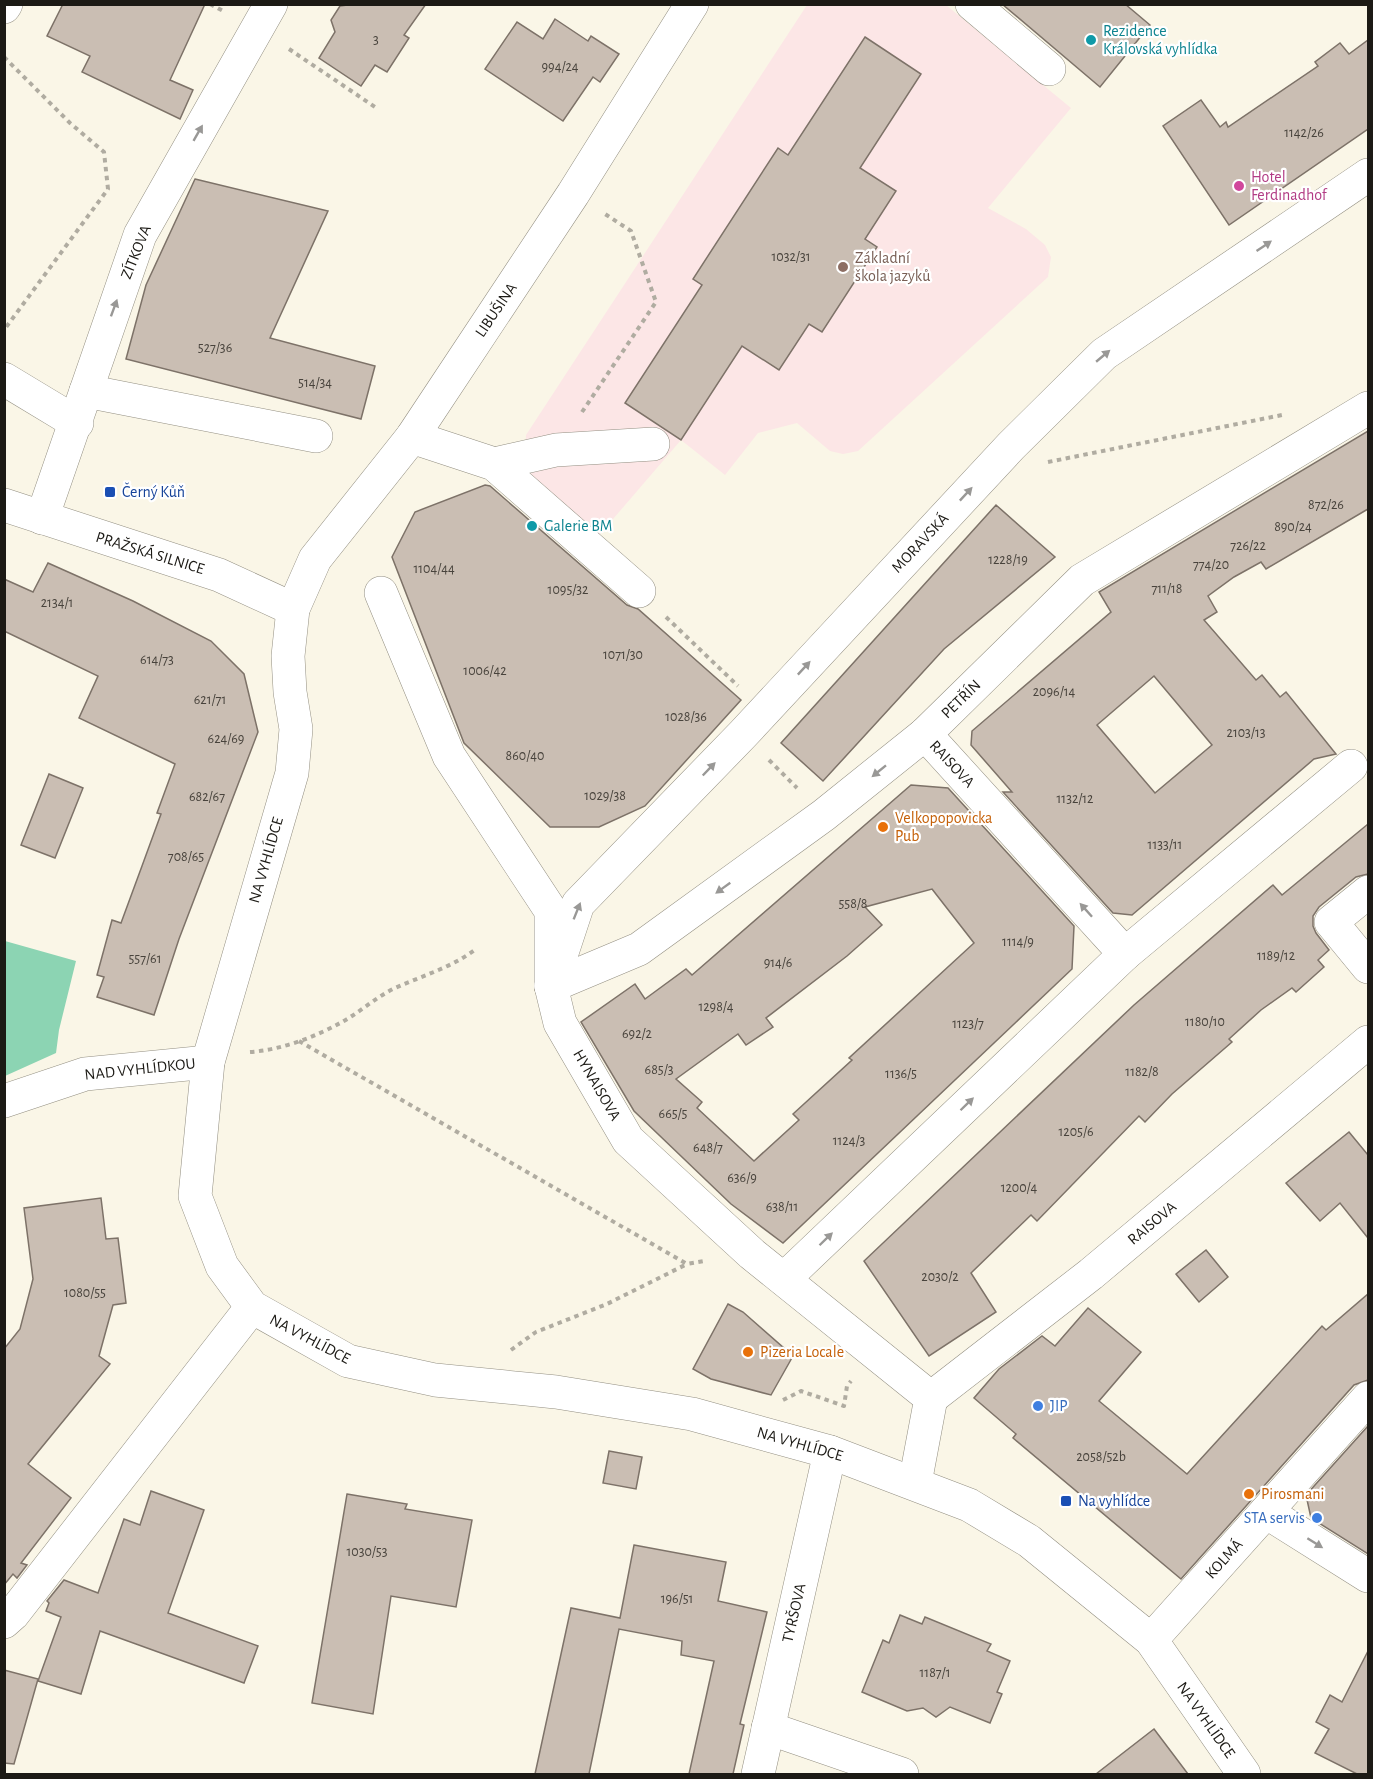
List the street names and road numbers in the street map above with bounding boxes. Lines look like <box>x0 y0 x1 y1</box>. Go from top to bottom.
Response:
street label: ZÍTKOVA <box>116 222 154 281</box>
street label: LIBUŠINA <box>470 279 520 340</box>
street label: MORAVSKÁ <box>887 509 951 576</box>
street label: PRAŽSKÁ SILNICE <box>94 527 207 577</box>
street label: PETŘÍN <box>937 675 984 721</box>
street label: RAISOVA <box>926 737 978 791</box>
street label: NA VYHLÍDCE <box>244 814 286 905</box>
street label: HYNAISOVA <box>570 1047 624 1123</box>
street label: NAD VYHLÍDKOU <box>84 1053 196 1083</box>
street label: RAISOVA <box>1125 1198 1179 1248</box>
street label: NA VYHLÍDCE <box>267 1309 354 1367</box>
street label: NA VYHLÍDCE <box>755 1422 846 1464</box>
street label: KOLMÁ <box>1201 1535 1246 1582</box>
street label: TYRŠOVA <box>777 1581 809 1644</box>
street label: NA VYHLÍDCE <box>1174 1678 1240 1761</box>

